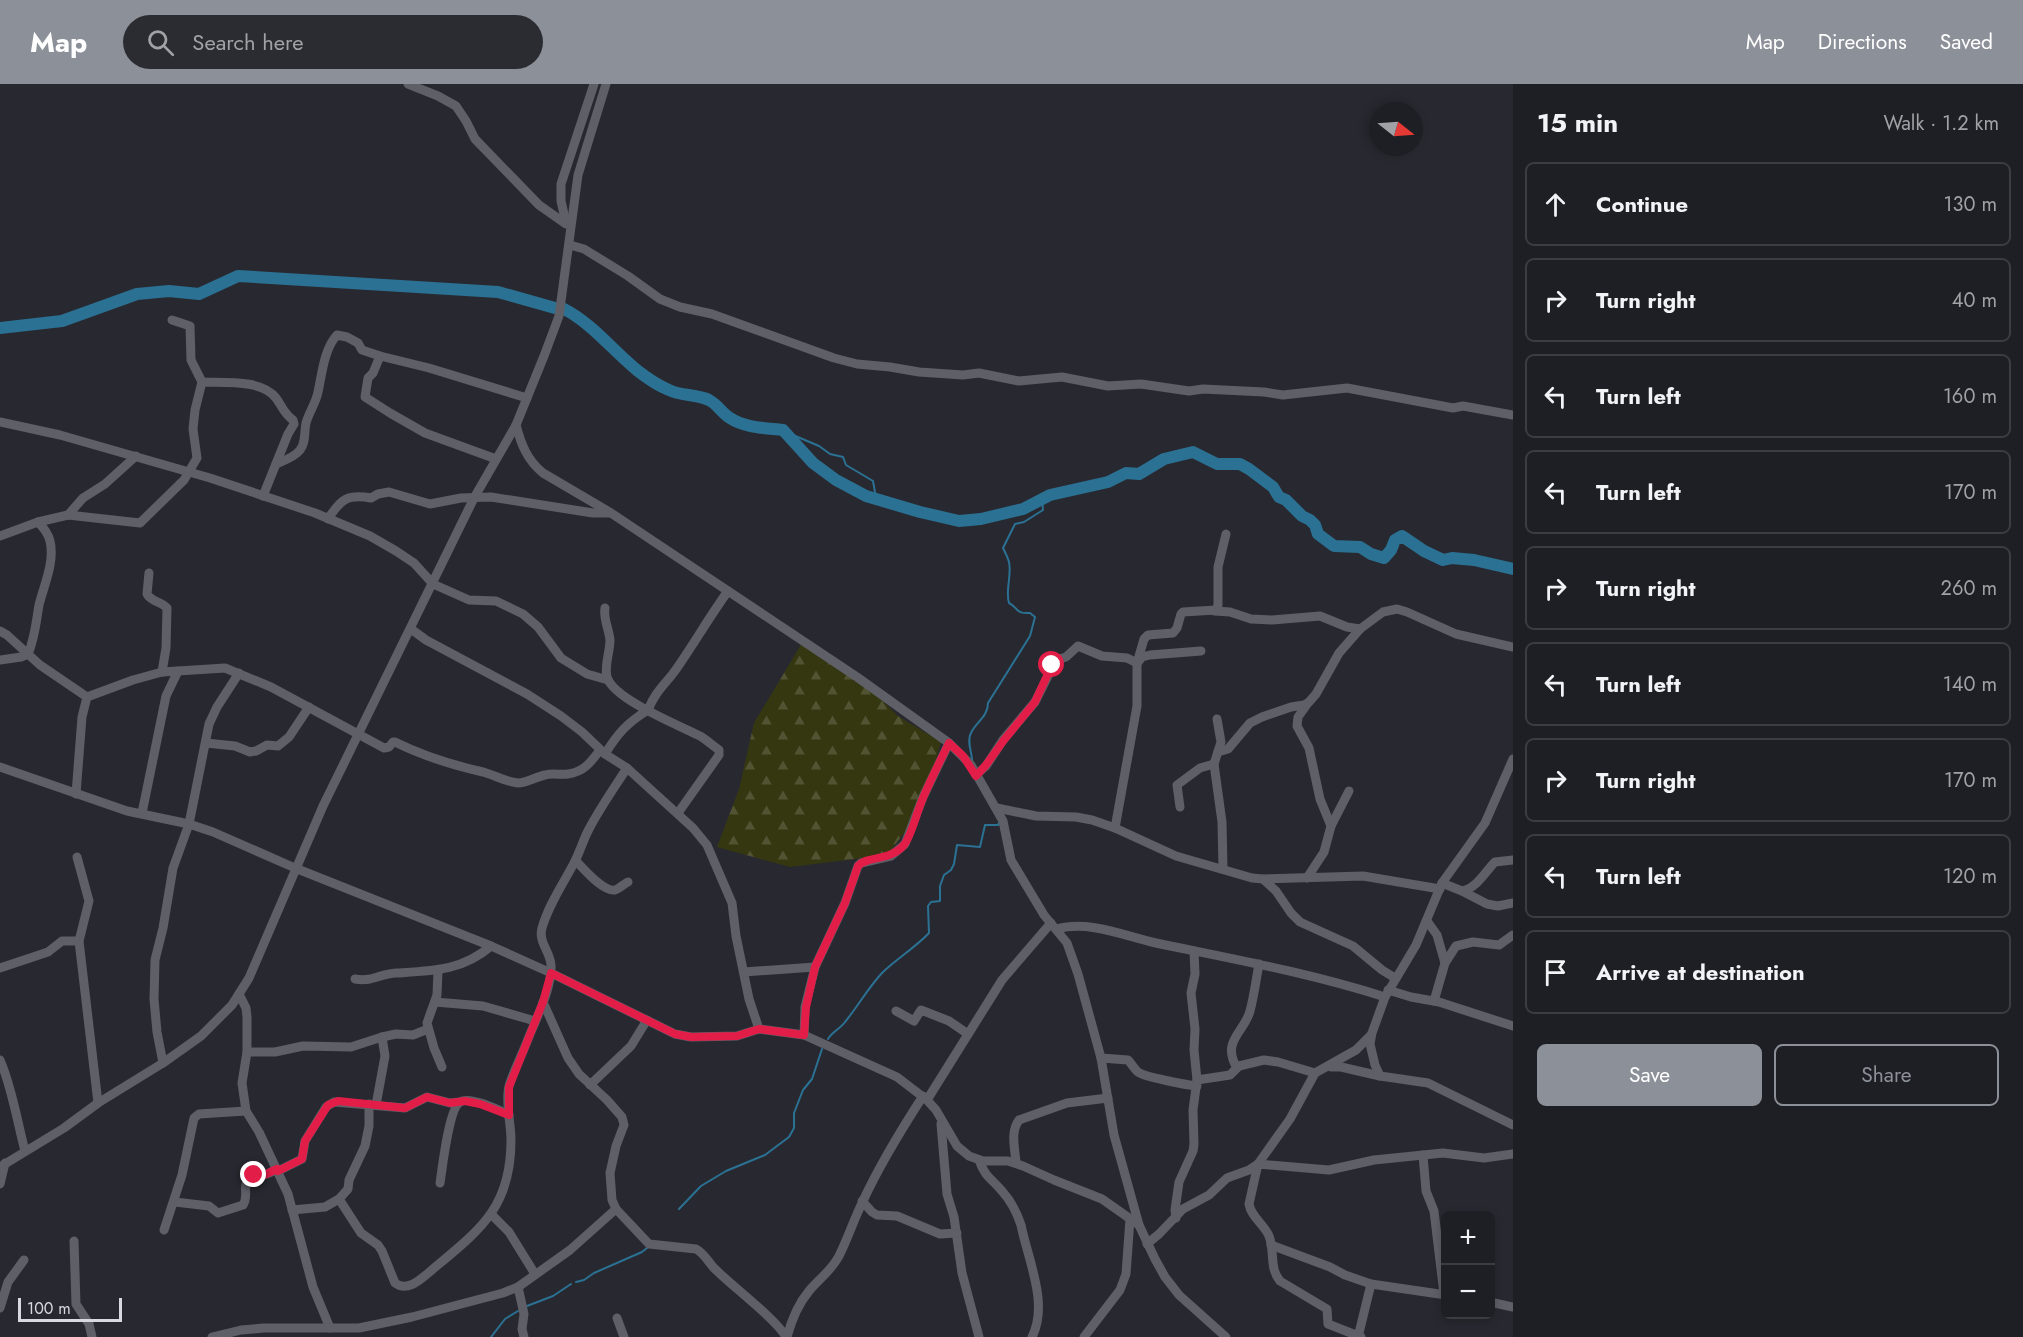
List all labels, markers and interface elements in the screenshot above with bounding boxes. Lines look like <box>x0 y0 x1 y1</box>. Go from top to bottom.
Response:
search box <box>123 15 543 69</box>
text: Map <box>30 22 87 63</box>
icon: search <box>144 26 177 59</box>
text: Search here <box>192 26 304 58</box>
text: Map <box>1746 27 1785 57</box>
text: Directions <box>1818 27 1907 57</box>
text: Saved <box>1940 27 1993 57</box>
north arrow <box>1369 102 1423 156</box>
text: 15 min <box>1537 104 1618 142</box>
text: Walk · 1.2 km <box>1883 109 1999 138</box>
icon: ahead <box>1539 188 1572 221</box>
text: Continue <box>1596 188 1688 220</box>
text: 130 m <box>1943 190 1997 219</box>
icon: right <box>1539 284 1572 317</box>
text: Turn right <box>1596 284 1696 316</box>
text: 40 m <box>1952 286 1997 315</box>
icon: left <box>1539 380 1572 413</box>
text: Turn left <box>1596 380 1681 412</box>
text: 160 m <box>1943 382 1997 411</box>
icon: left <box>1539 476 1572 509</box>
text: Turn left <box>1596 476 1681 508</box>
text: 170 m <box>1944 478 1997 507</box>
icon: right <box>1539 572 1572 605</box>
text: Turn right <box>1596 572 1696 604</box>
text: 260 m <box>1941 574 1997 603</box>
route start <box>1038 651 1064 677</box>
icon: left <box>1539 668 1572 701</box>
text: Turn left <box>1596 668 1681 700</box>
text: 140 m <box>1943 670 1997 699</box>
icon: right <box>1539 764 1572 797</box>
text: Turn right <box>1596 764 1696 796</box>
text: 170 m <box>1944 766 1997 795</box>
icon: left <box>1539 860 1572 893</box>
text: Turn left <box>1596 860 1681 892</box>
text: 120 m <box>1943 862 1997 891</box>
icon: arrive <box>1539 956 1572 989</box>
text: Arrive at destination <box>1596 956 1805 988</box>
button: Save <box>1537 1044 1762 1106</box>
button: Share <box>1774 1044 1999 1106</box>
route end <box>240 1161 266 1187</box>
map controls <box>1441 1211 1495 1319</box>
button: + <box>1441 1211 1495 1265</box>
button: − <box>1441 1265 1495 1319</box>
scale bar <box>18 1295 122 1322</box>
text: 100 m <box>27 1297 71 1320</box>

